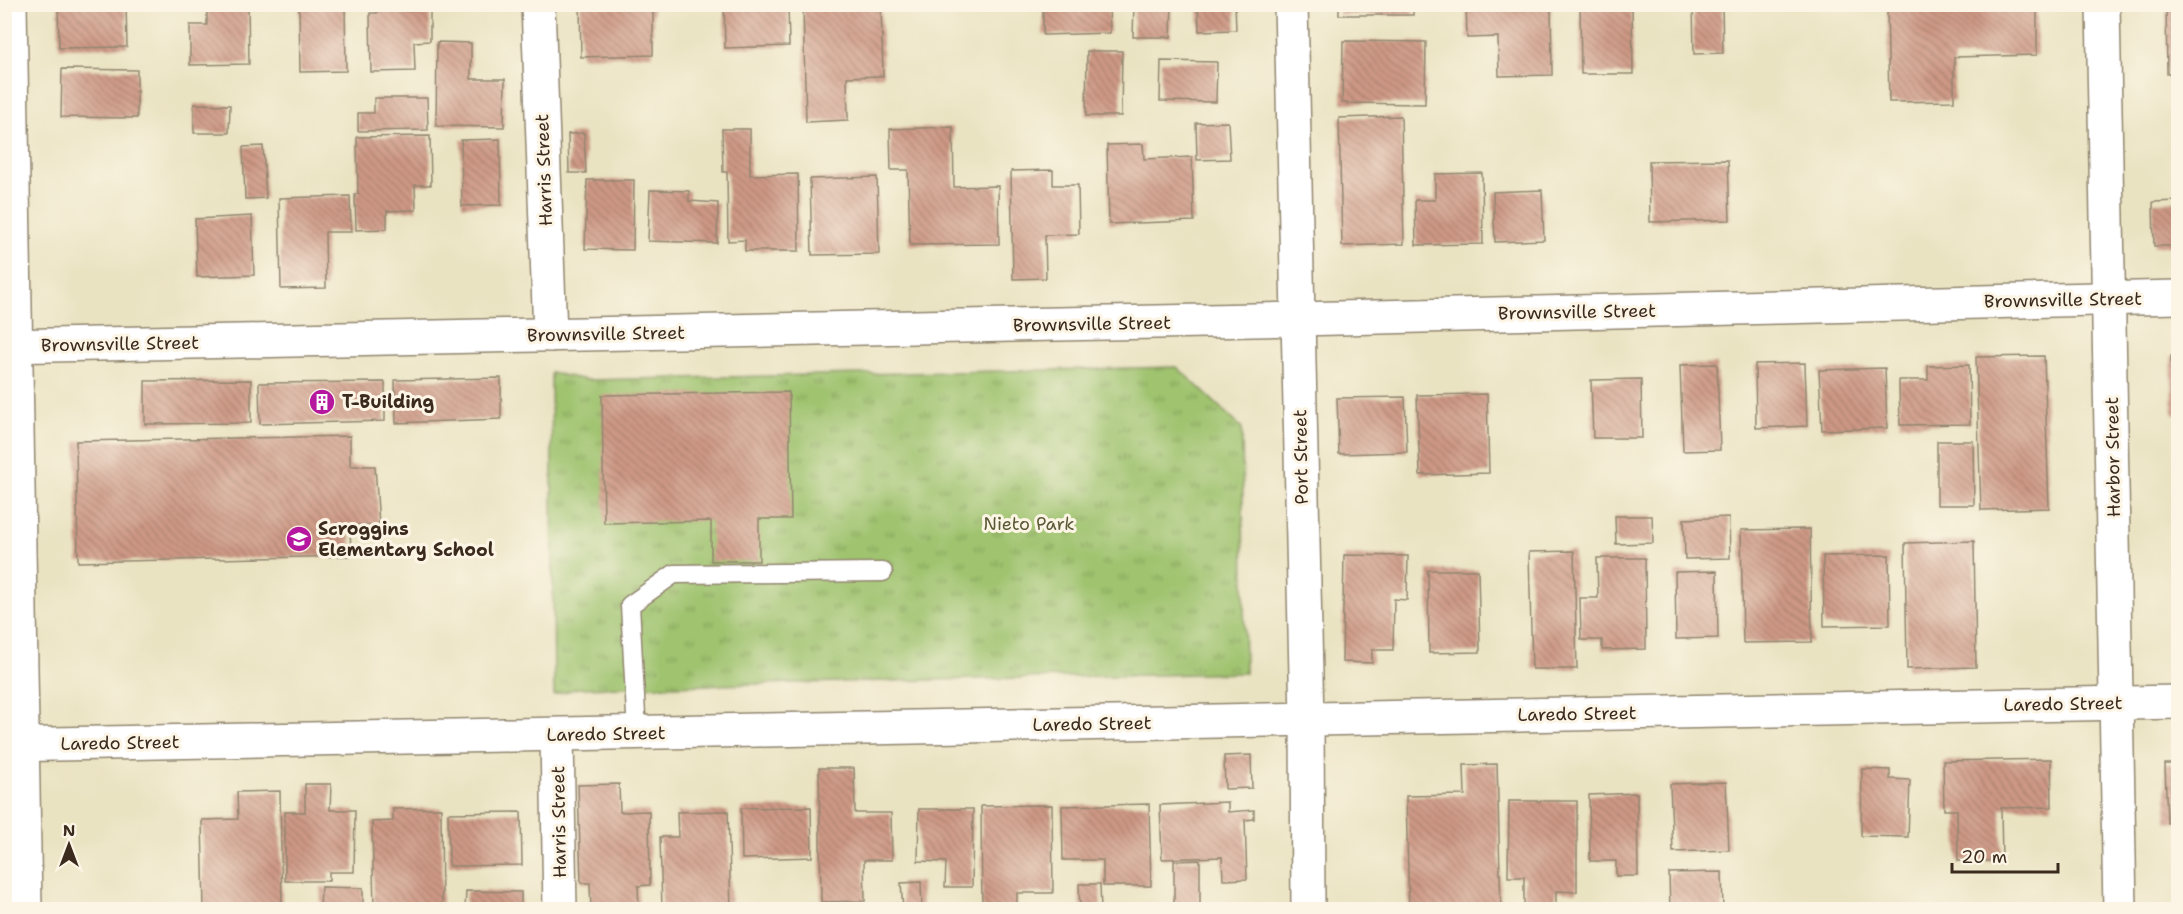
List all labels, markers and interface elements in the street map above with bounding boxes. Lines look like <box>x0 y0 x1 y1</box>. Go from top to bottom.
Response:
street label: Harris Street <box>530 113 558 227</box>
street label: Brownsville Street <box>1984 287 2142 313</box>
street label: Brownsville Street <box>1498 299 1656 325</box>
street label: Brownsville Street <box>1013 311 1171 337</box>
street label: Brownsville Street <box>527 321 685 347</box>
street label: Brownsville Street <box>41 331 199 357</box>
building icon: T-Building <box>307 387 337 417</box>
place label: T-Building <box>342 390 434 414</box>
street label: Harbor Street <box>2100 396 2126 518</box>
street label: Port Street <box>1288 409 1314 505</box>
park label: Nieto Park <box>983 512 1075 536</box>
place label: Scroggins Elementary School <box>318 517 494 562</box>
school or university icon: Scroggins Elementary School <box>284 524 314 554</box>
street label: Laredo Street <box>2003 691 2123 717</box>
street label: Laredo Street <box>1517 701 1637 727</box>
street label: Laredo Street <box>1032 711 1152 737</box>
street label: Laredo Street <box>546 721 666 747</box>
street label: Laredo Street <box>60 730 180 756</box>
street label: Harris Street <box>546 765 572 878</box>
north arrow <box>39 815 99 875</box>
text: N <box>63 820 75 841</box>
scale bar <box>1952 836 2058 874</box>
text: 20 m <box>1961 845 2007 869</box>

